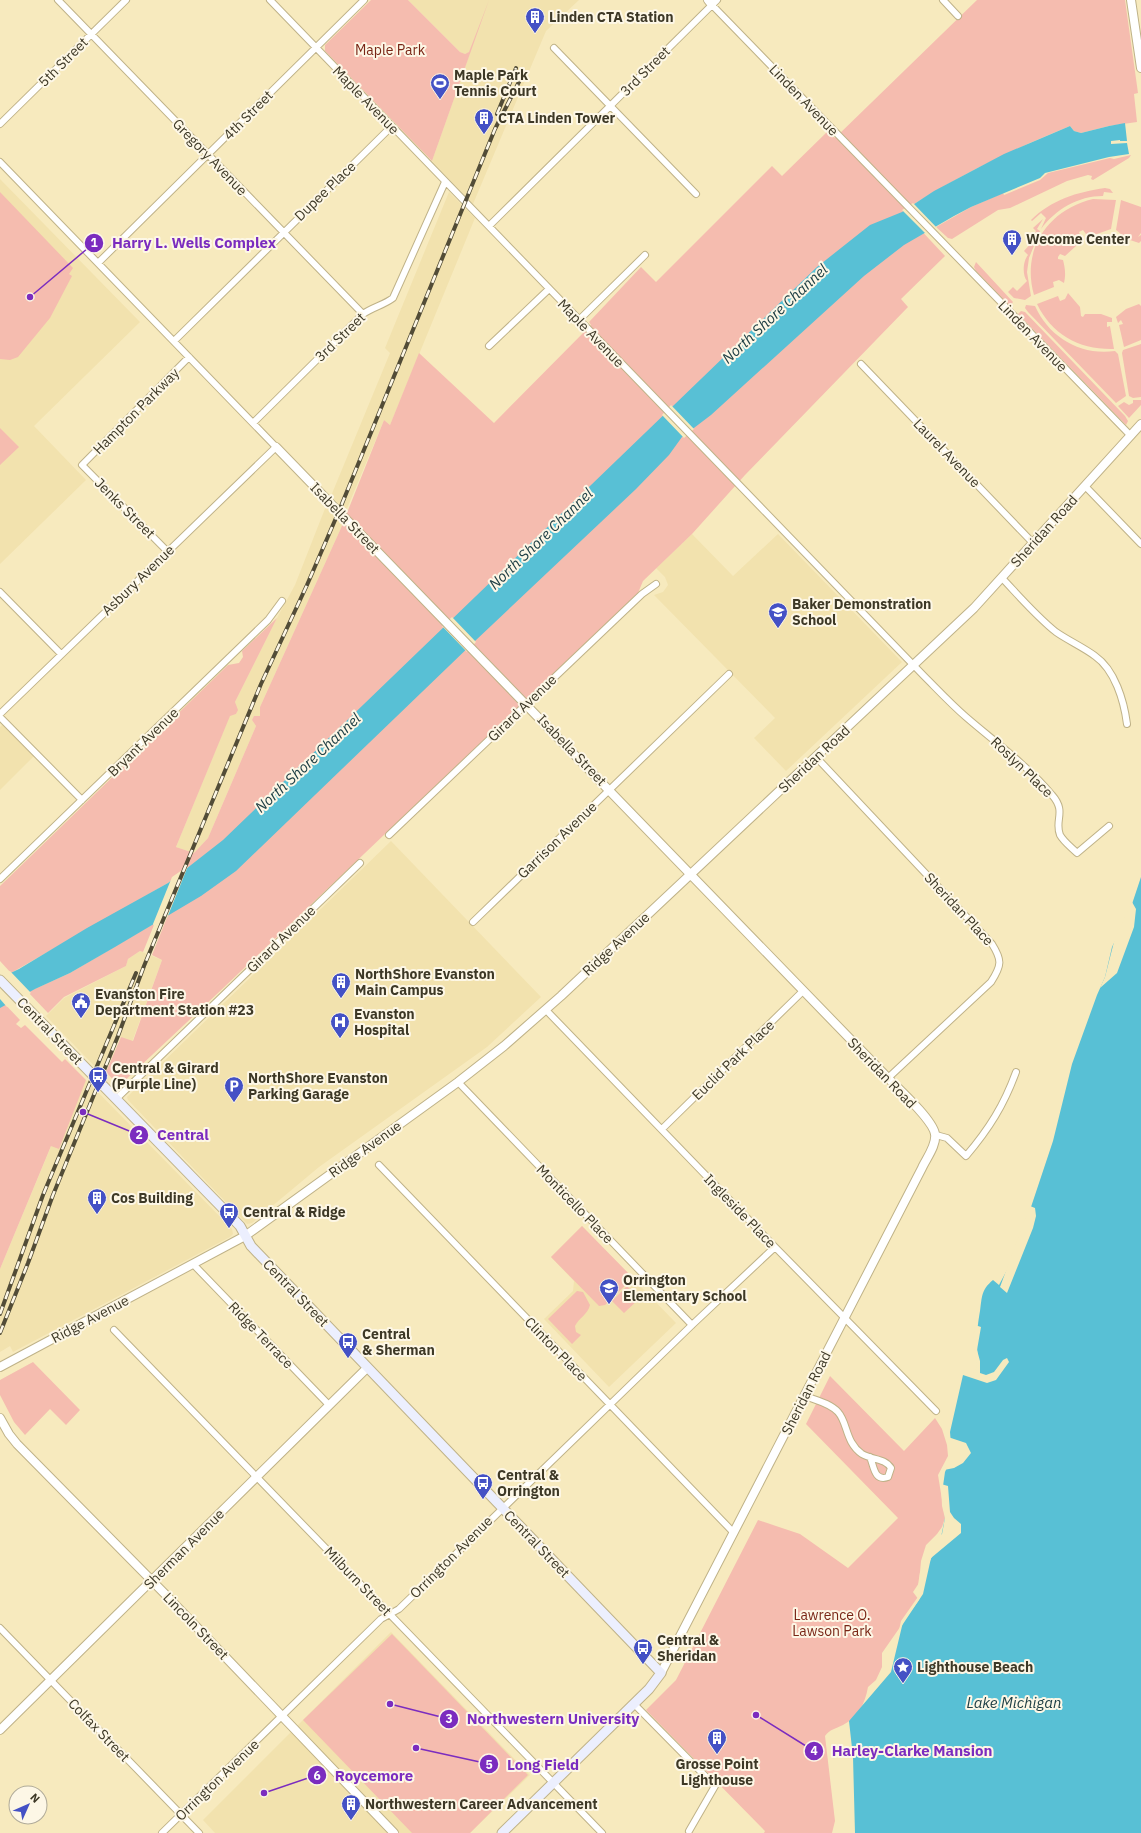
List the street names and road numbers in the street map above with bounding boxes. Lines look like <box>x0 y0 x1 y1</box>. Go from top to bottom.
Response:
street label: 5th Street <box>34 33 92 91</box>
street label: 3rd Street <box>616 42 674 100</box>
street label: Linden Avenue <box>765 61 843 140</box>
street label: Maple Avenue <box>329 62 403 138</box>
street label: 4th Street <box>219 86 277 144</box>
street label: Gregory Avenue <box>169 115 251 199</box>
street label: Dupee Place <box>290 157 360 225</box>
street label: Maple Avenue <box>554 295 628 371</box>
street label: Linden Avenue <box>994 297 1072 376</box>
street label: 3rd Street <box>311 308 369 365</box>
street label: Hampton Parkway <box>89 364 183 458</box>
street label: Laurel Avenue <box>910 415 985 492</box>
street label: Jenks Street <box>91 474 159 542</box>
street label: Isabella Street <box>306 479 384 558</box>
street label: Sheridan Road <box>1007 491 1081 571</box>
street label: Asbury Avenue <box>98 541 178 619</box>
street label: Girard Avenue <box>484 670 560 745</box>
street label: Bryant Avenue <box>104 703 182 780</box>
street label: Isabella Street <box>533 711 611 790</box>
street label: Sheridan Road <box>774 721 854 797</box>
street label: Roslyn Place <box>987 733 1057 801</box>
street label: Garrison Avenue <box>513 797 601 882</box>
street label: Sheridan Place <box>920 869 998 950</box>
street label: Girard Avenue <box>243 901 319 976</box>
street label: Ridge Avenue <box>579 908 654 980</box>
street label: Central Street <box>13 993 87 1069</box>
street label: Euclid Park Place <box>688 1016 778 1104</box>
street label: Sheridan Road <box>844 1034 920 1112</box>
street label: Ridge Avenue <box>325 1116 405 1181</box>
street label: Monticello Place <box>533 1161 618 1248</box>
street label: Ingleside Place <box>700 1170 780 1252</box>
street label: Central Street <box>259 1255 333 1331</box>
street label: Ridge Avenue <box>48 1291 132 1347</box>
street label: Ridge Terrace <box>225 1298 298 1372</box>
street label: Clinton Place <box>521 1313 591 1385</box>
street label: Sheridan Road <box>777 1348 835 1438</box>
street label: Sherman Avenue <box>140 1505 228 1593</box>
street label: Central Street <box>500 1506 574 1582</box>
street label: Orrington Avenue <box>406 1512 496 1602</box>
street label: Milburn Street <box>320 1543 396 1620</box>
street label: Lincoln Street <box>159 1589 233 1664</box>
street label: Colfax Street <box>64 1695 134 1765</box>
street label: Orrington Avenue <box>171 1735 263 1825</box>

